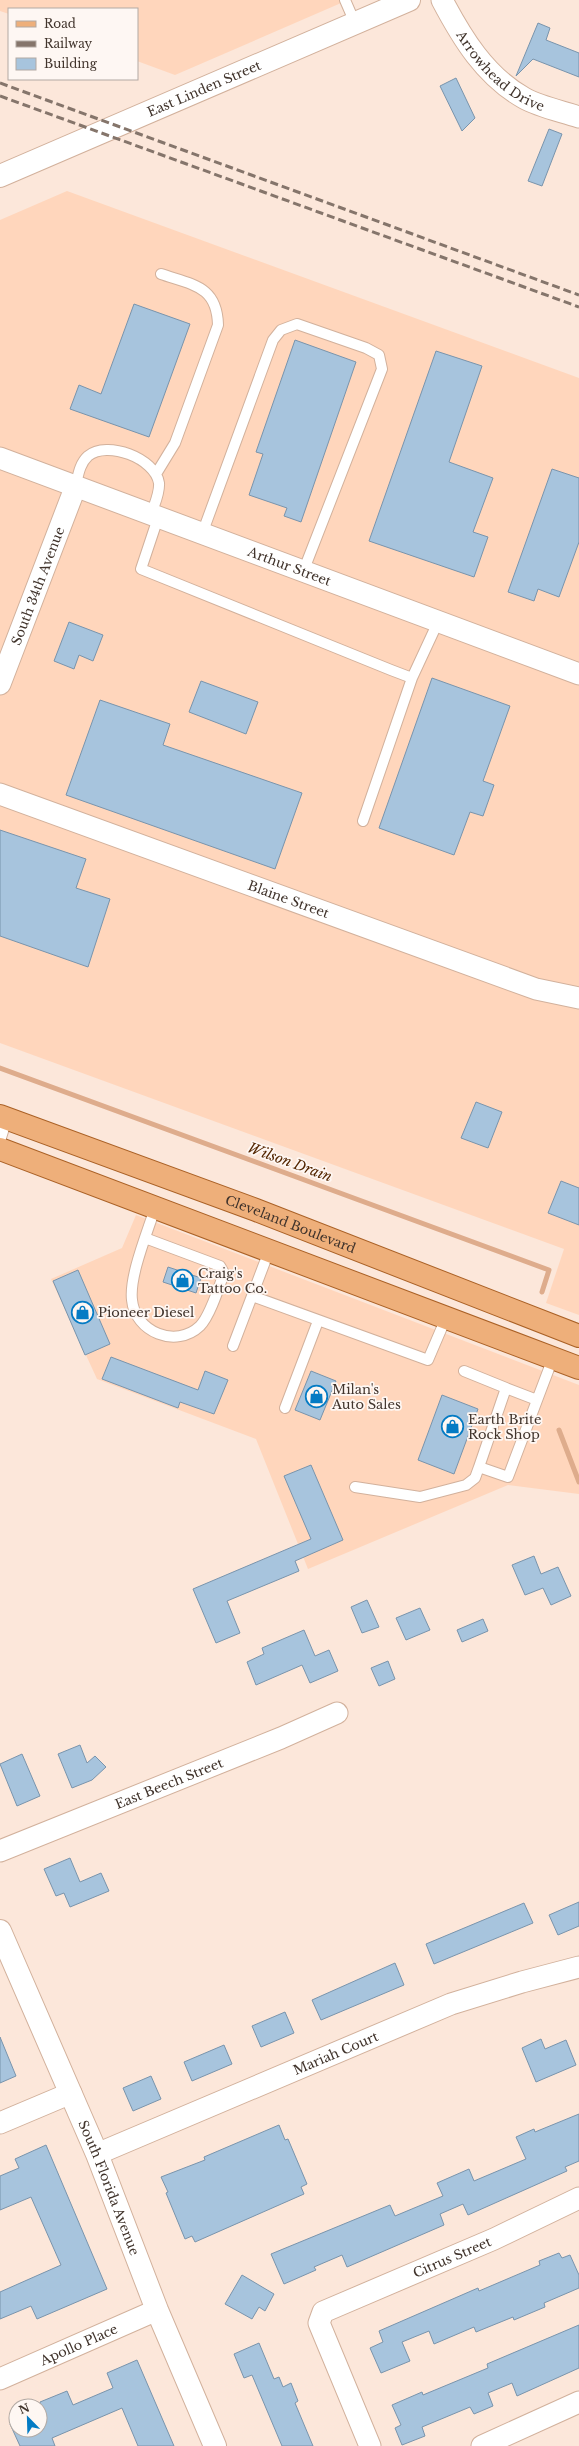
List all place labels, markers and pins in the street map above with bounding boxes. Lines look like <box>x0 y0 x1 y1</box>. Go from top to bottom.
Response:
place label: Craig's Tattoo Co. <box>198 1265 267 1297</box>
shop icon: Craig's Tattoo Co. <box>169 1267 195 1293</box>
shop icon: Pioneer Diesel <box>69 1299 95 1325</box>
place label: Pioneer Diesel <box>98 1304 194 1321</box>
place label: Milan's Auto Sales <box>331 1381 401 1413</box>
shop icon: Milan's Auto Sales <box>303 1383 329 1409</box>
place label: Earth Brite Rock Shop <box>468 1411 541 1443</box>
shop icon: Earth Brite Rock Shop <box>440 1413 466 1439</box>

